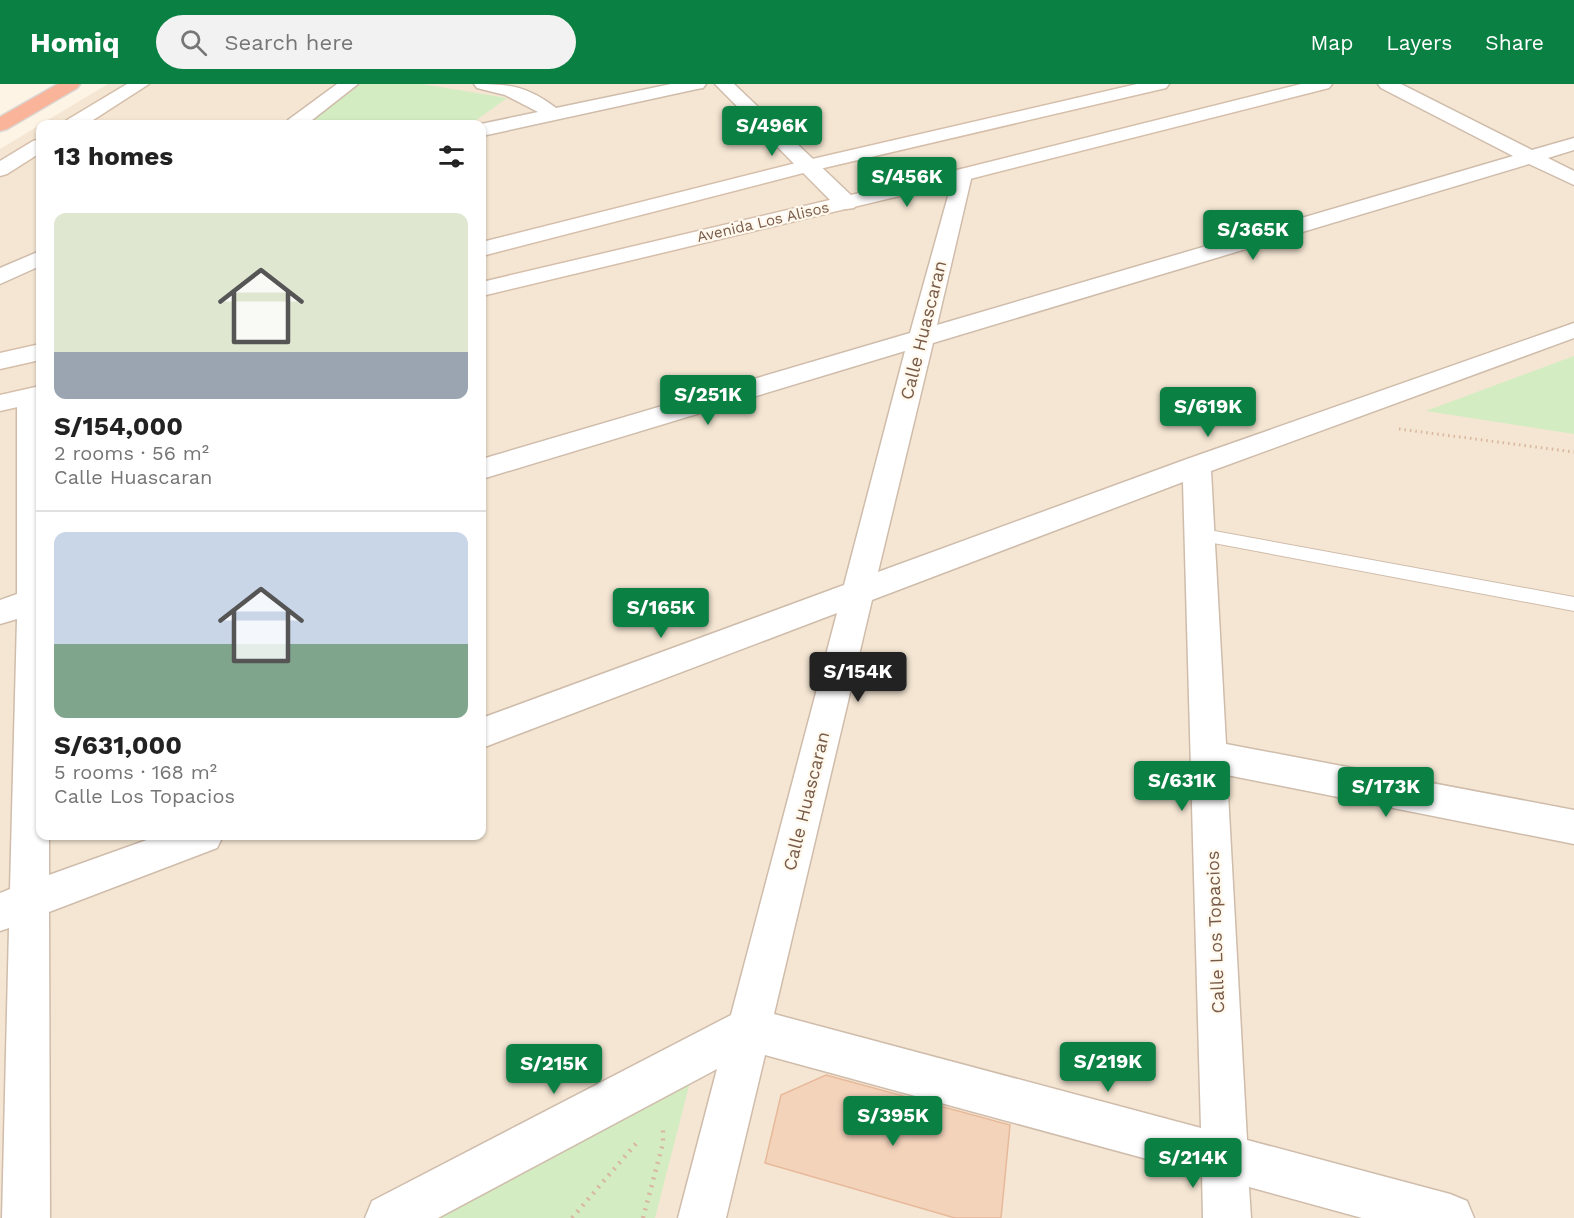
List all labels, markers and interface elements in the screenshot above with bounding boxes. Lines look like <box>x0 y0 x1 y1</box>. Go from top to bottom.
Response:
search box <box>156 15 576 69</box>
text: Homiq <box>30 26 120 59</box>
icon: search <box>177 26 210 59</box>
text: Search here <box>225 30 353 55</box>
text: Map <box>1310 30 1353 55</box>
text: Layers <box>1386 30 1452 55</box>
text: Share <box>1485 30 1544 55</box>
pin: S/496K <box>723 106 821 157</box>
text: S/496K <box>736 113 808 137</box>
icon: filters <box>435 140 468 173</box>
text: 13 homes <box>54 141 173 171</box>
pin: S/456K <box>858 157 956 208</box>
text: S/456K <box>871 164 943 188</box>
street label: Avenida Los Alisos <box>695 198 831 246</box>
pin: S/365K <box>1204 210 1302 261</box>
text: S/365K <box>1217 217 1289 241</box>
icon: home <box>207 252 315 360</box>
street label: Calle Huascaran <box>896 258 950 402</box>
pin: S/251K <box>659 375 757 426</box>
text: S/251K <box>674 382 742 406</box>
pin: S/619K <box>1159 387 1257 438</box>
text: S/619K <box>1174 394 1242 418</box>
text: S/154,000 <box>54 411 183 441</box>
text: 2 rooms · 56 m² <box>54 441 209 465</box>
text: Calle Huascaran <box>54 465 212 489</box>
icon: home <box>207 571 315 679</box>
pin: S/165K <box>612 588 710 639</box>
text: S/165K <box>627 595 695 619</box>
pin: S/154K <box>809 652 907 703</box>
text: S/154K <box>824 659 892 683</box>
street label: Calle Huascaran <box>779 729 833 873</box>
text: S/631,000 <box>54 730 182 760</box>
text: 5 rooms · 168 m² <box>54 760 217 784</box>
pin: S/631K <box>1133 761 1231 812</box>
pin: S/173K <box>1337 767 1435 818</box>
text: S/631K <box>1148 768 1216 792</box>
text: S/173K <box>1352 774 1420 798</box>
text: Calle Los Topacios <box>54 784 235 808</box>
street label: Calle Los Topacios <box>1202 850 1228 1014</box>
pin: S/219K <box>1059 1042 1157 1093</box>
pin: S/215K <box>505 1044 603 1095</box>
text: S/219K <box>1074 1049 1142 1073</box>
text: S/215K <box>520 1051 588 1075</box>
pin: S/395K <box>844 1096 942 1147</box>
text: S/395K <box>857 1103 929 1127</box>
pin: S/214K <box>1144 1138 1242 1189</box>
text: S/214K <box>1159 1145 1227 1169</box>

